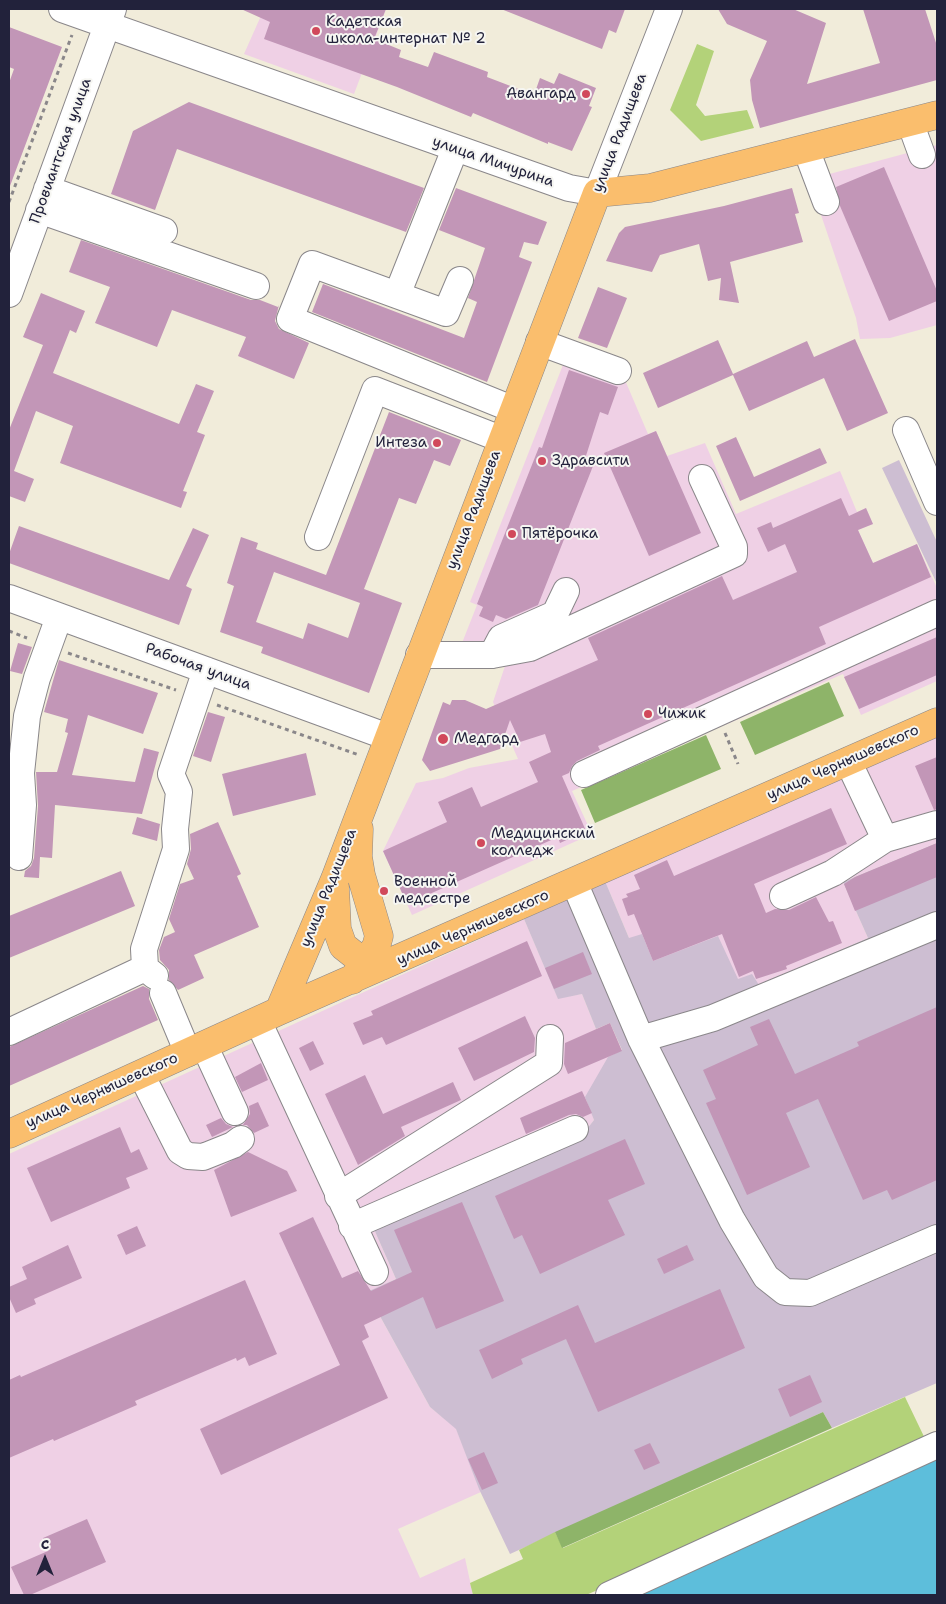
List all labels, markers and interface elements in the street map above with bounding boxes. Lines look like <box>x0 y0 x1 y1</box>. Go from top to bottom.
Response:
place label: Кадетская школа-интернат № 2 <box>326 13 486 48</box>
marker: Кадетская школа-интернат № 2 <box>310 25 322 37</box>
street label: улица Радищева <box>589 71 651 195</box>
street label: Провиантская улица <box>26 76 96 226</box>
place label: Авангард <box>506 85 576 103</box>
marker: Авангард <box>580 88 592 100</box>
street label: улица Мичурина <box>430 133 556 191</box>
place label: Интеза <box>375 434 427 452</box>
marker: Интеза <box>431 437 443 449</box>
street label: улица Радищева <box>443 448 505 572</box>
place label: Здравсити <box>552 452 629 470</box>
marker: Здравсити <box>536 455 548 467</box>
place label: Пятёрочка <box>522 525 598 543</box>
marker: Пятёрочка <box>506 528 518 540</box>
street label: Рабочая улица <box>143 640 253 694</box>
place label: Чижик <box>658 705 706 723</box>
marker: Чижик <box>642 708 654 720</box>
street label: улица Чернышевского <box>764 721 922 805</box>
place label: Медгард <box>454 730 519 748</box>
marker: Медгард <box>436 732 450 746</box>
place label: Медицинский колледж <box>491 825 595 860</box>
street label: улица Радищева <box>297 826 361 950</box>
marker: Медицинский колледж <box>475 837 487 849</box>
place label: Военной медсестре <box>394 873 470 908</box>
marker: Военной медсестре <box>378 885 390 897</box>
street label: улица Чернышевского <box>394 886 552 970</box>
street label: улица Чернышевского <box>23 1049 181 1133</box>
north arrow <box>20 1534 70 1584</box>
text: С <box>41 1535 49 1553</box>

